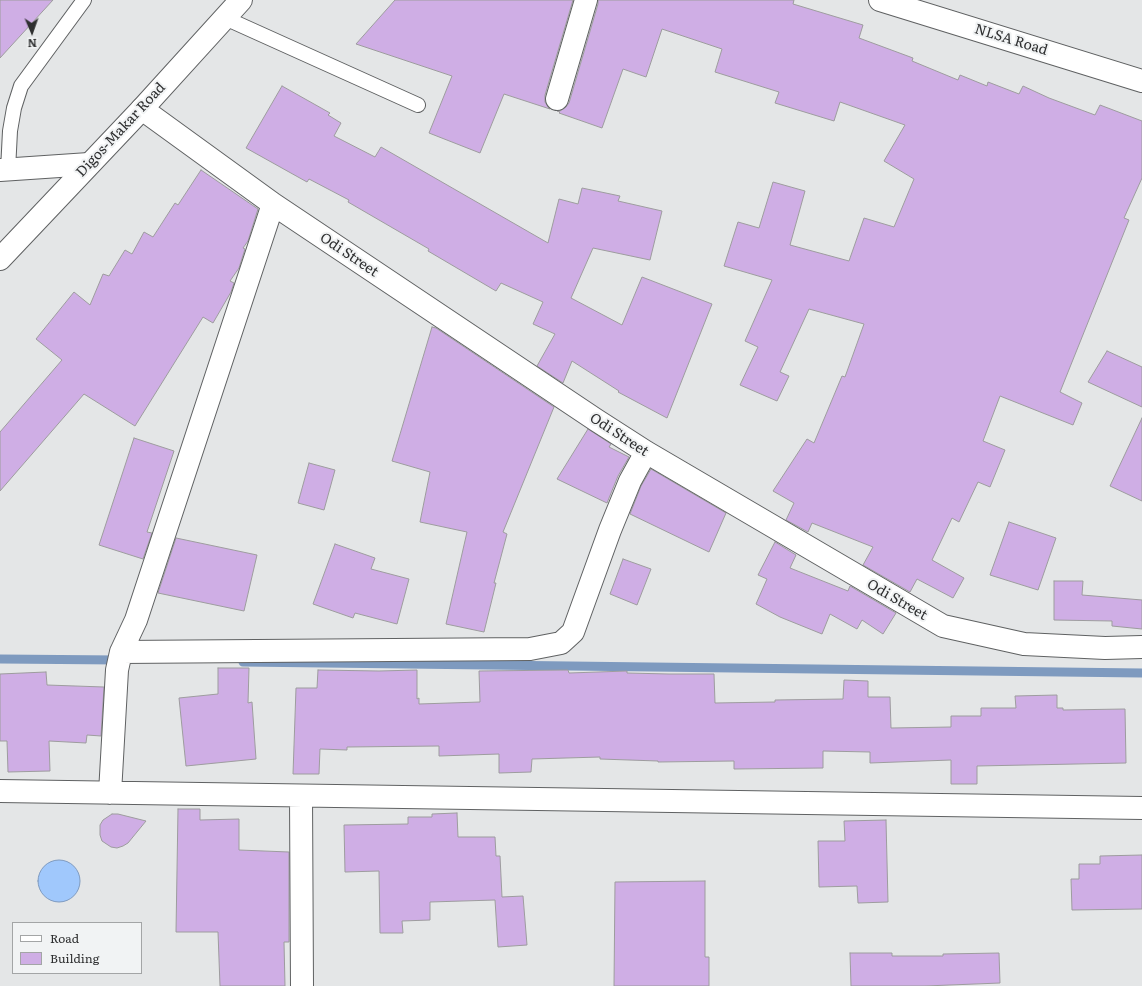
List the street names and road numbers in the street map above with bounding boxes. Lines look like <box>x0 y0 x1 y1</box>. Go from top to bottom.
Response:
street label: NLSA Road <box>972 21 1050 59</box>
street label: Digos-Makar Road <box>73 79 169 181</box>
street label: Odi Street <box>317 229 381 281</box>
street label: Odi Street <box>586 410 652 460</box>
street label: Odi Street <box>864 576 930 624</box>

